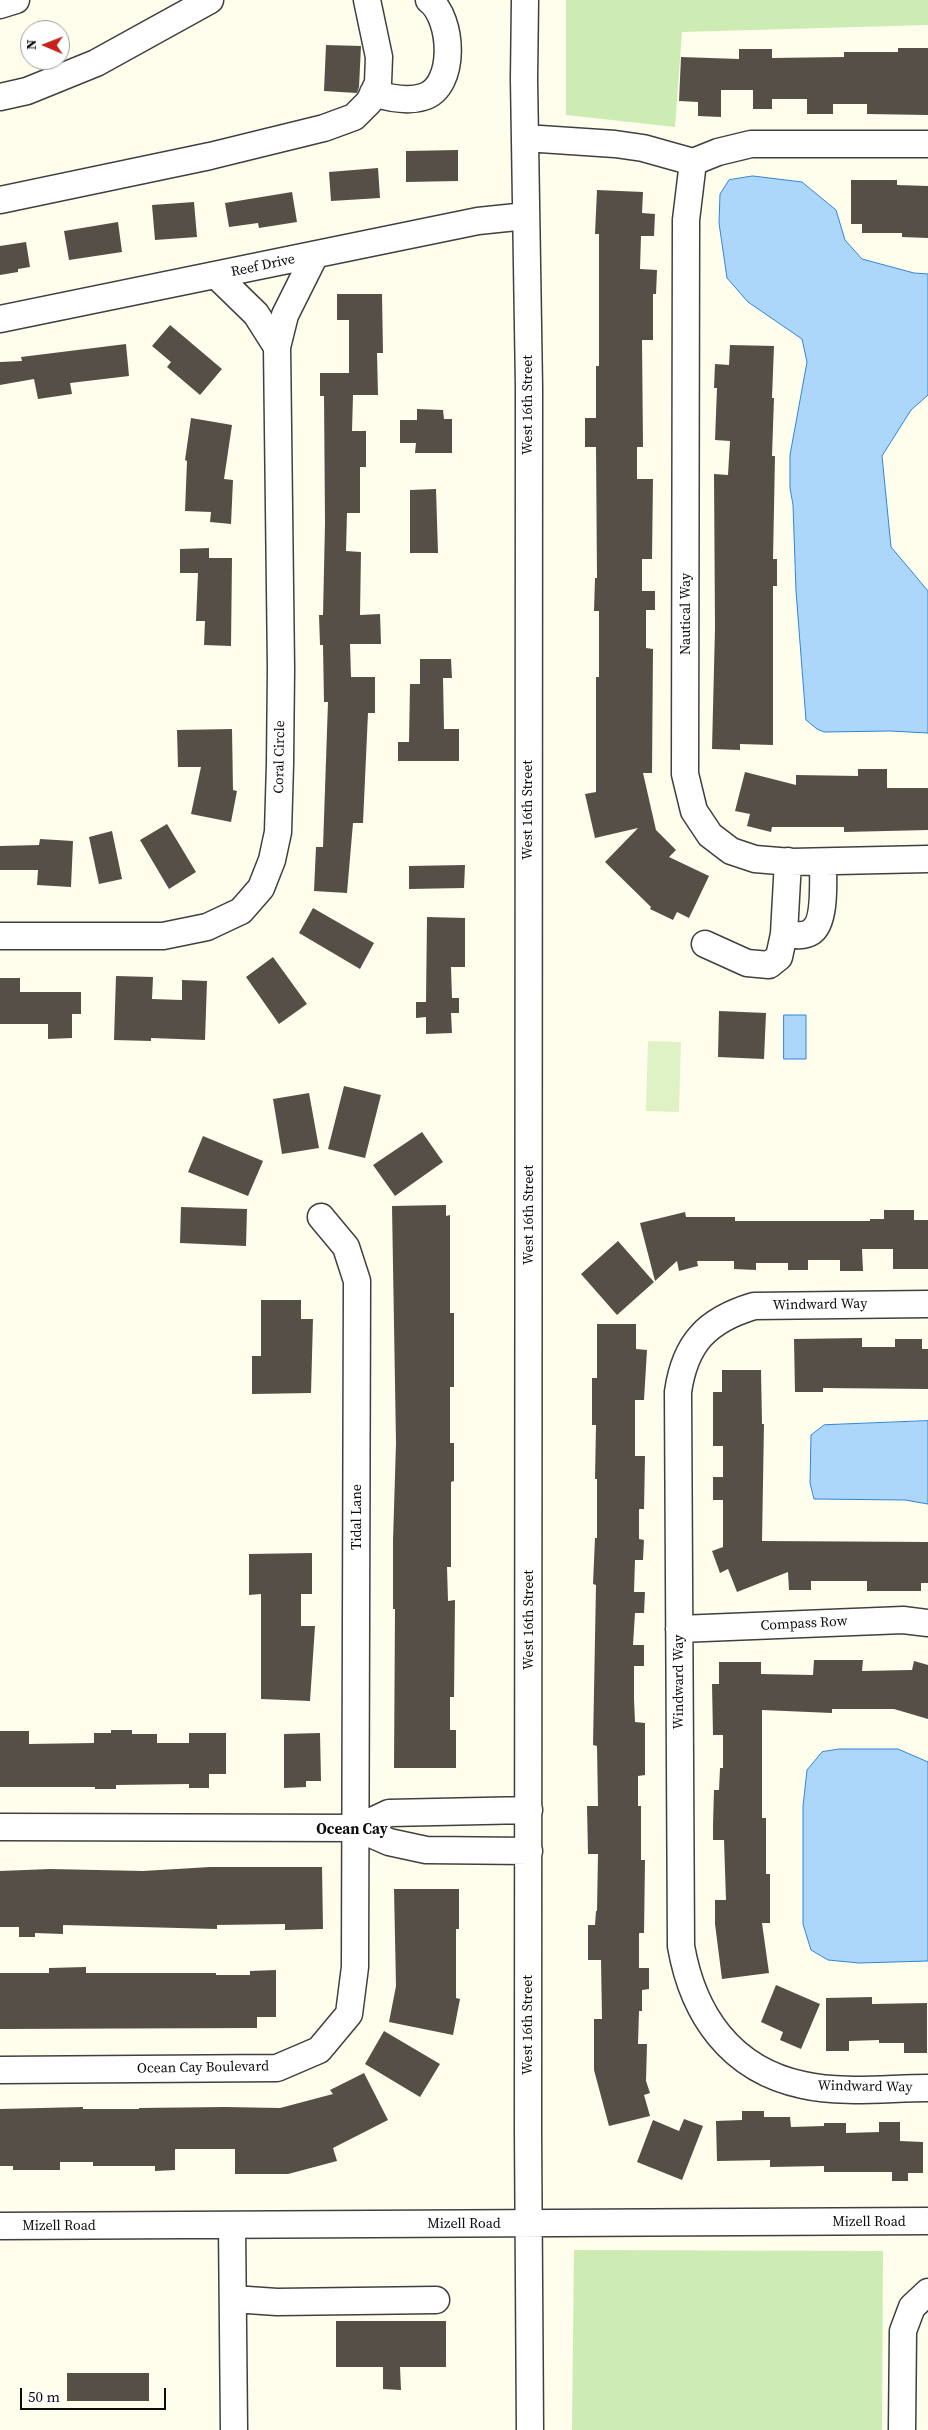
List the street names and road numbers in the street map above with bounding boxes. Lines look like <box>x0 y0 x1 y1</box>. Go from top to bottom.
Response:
street label: Reef Drive <box>229 251 297 281</box>
street label: West 16th Street <box>520 355 536 455</box>
street label: Nautical Way <box>678 573 694 655</box>
street label: Coral Circle <box>271 720 289 794</box>
street label: West 16th Street <box>520 760 536 860</box>
street label: West 16th Street <box>521 1165 537 1265</box>
street label: Windward Way <box>772 1296 868 1314</box>
street label: Tidal Lane <box>349 1484 365 1550</box>
street label: West 16th Street <box>521 1570 537 1670</box>
street label: Compass Row <box>760 1613 848 1635</box>
street label: Windward Way <box>671 1635 687 1729</box>
street label: West 16th Street <box>520 1975 536 2075</box>
street label: Ocean Cay Boulevard <box>137 2058 269 2078</box>
street label: Windward Way <box>817 2078 913 2096</box>
street label: Mizell Road <box>832 2214 906 2230</box>
street label: Mizell Road <box>427 2216 501 2232</box>
street label: Mizell Road <box>22 2218 96 2234</box>

